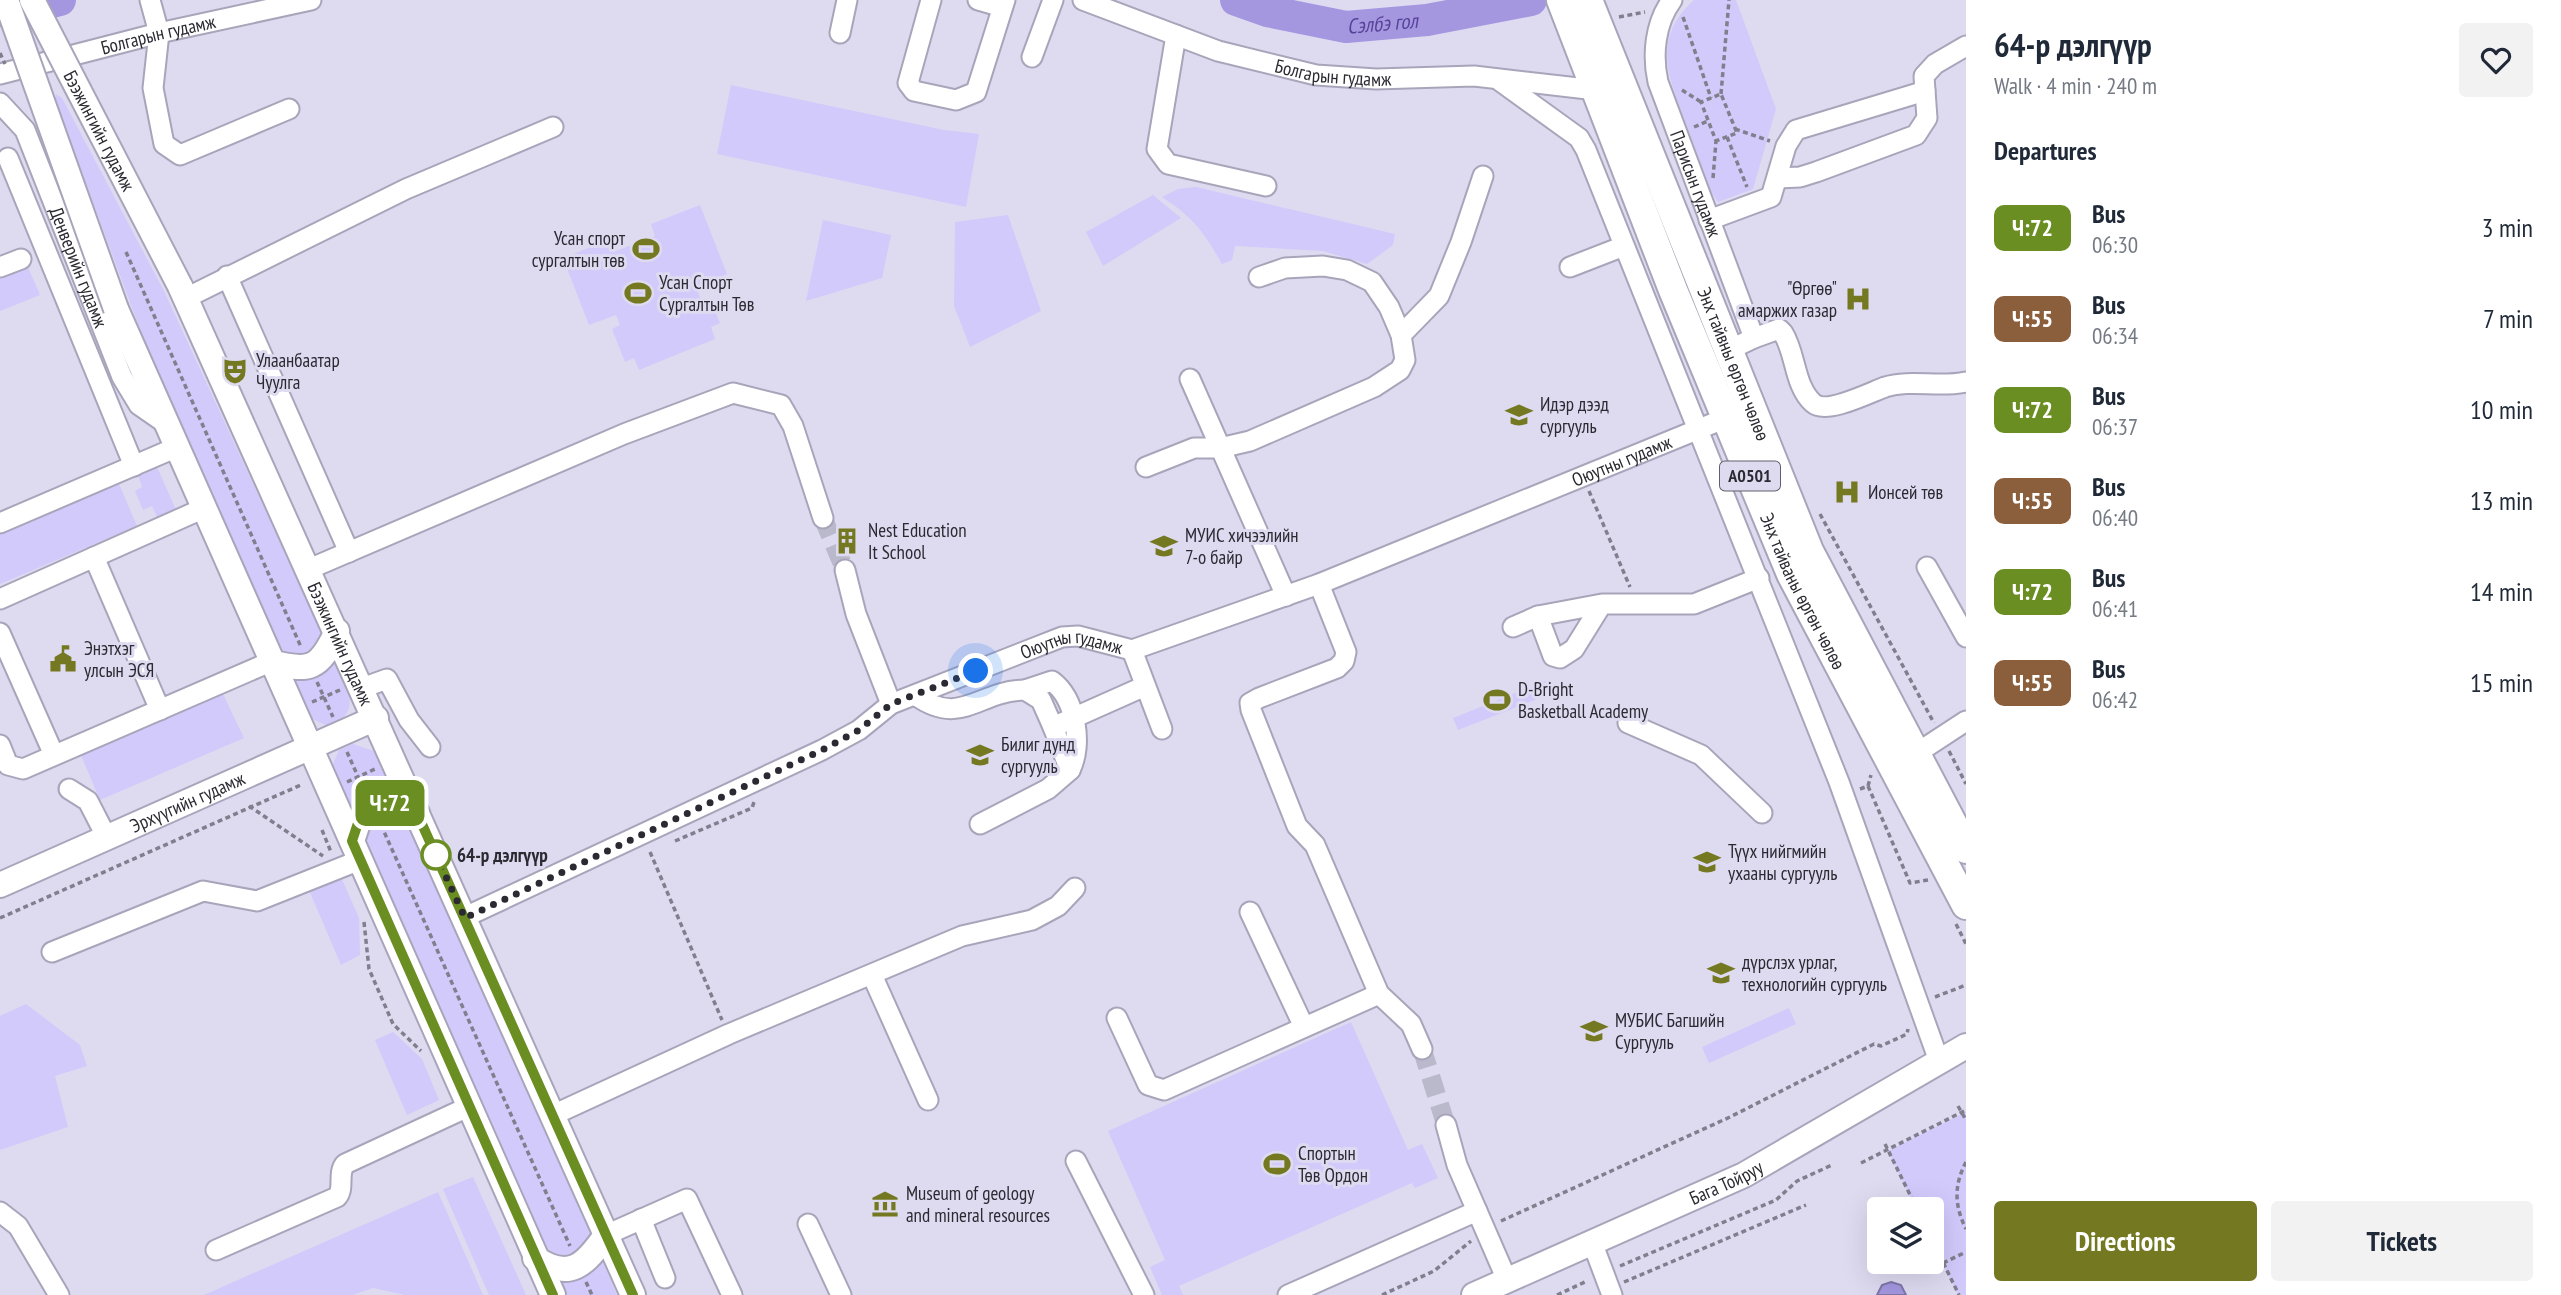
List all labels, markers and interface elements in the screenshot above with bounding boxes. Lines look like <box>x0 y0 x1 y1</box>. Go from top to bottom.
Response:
water label: Сэлбэ гол <box>1346 7 1420 40</box>
street label: Болгарын гудамж <box>98 9 218 60</box>
text: 64-р дэлгүүр <box>1994 23 2152 66</box>
button: heart <box>2459 23 2533 97</box>
street label: Болгарын гудамж <box>1273 53 1392 91</box>
street label: Бээжингийн гудамж <box>58 66 141 196</box>
text: Walk · 4 min · 240 m <box>1994 71 2157 100</box>
street label: Парисын гудамж <box>1665 127 1727 241</box>
text: Departures <box>1994 134 2097 167</box>
text: Bus <box>2092 197 2125 230</box>
street label: Денверийн гудамж <box>44 203 114 331</box>
text: 3 min <box>2482 211 2533 244</box>
text: Ч:72 <box>2012 212 2053 243</box>
place label: Усан спорт сургалтын төв <box>532 226 626 272</box>
text: 06:30 <box>2092 230 2138 259</box>
sports icon: Усан спорт сургалтын төв <box>631 234 661 264</box>
place label: Усан Спорт Сургалтын Төв <box>659 270 754 316</box>
place label: "Өргөө" амаржих газар <box>1738 276 1837 322</box>
sports icon: Усан Спорт Сургалтын Төв <box>623 278 653 308</box>
street label: Энх тайвны өргөн чөлөө <box>1692 284 1775 444</box>
hospital icon: "Өргөө" амаржих газар <box>1843 284 1873 314</box>
text: Bus <box>2092 288 2125 321</box>
text: 7 min <box>2483 302 2533 335</box>
text: Ч:55 <box>2012 303 2053 334</box>
text: 06:34 <box>2092 321 2138 350</box>
place label: Улаанбаатар Чуулга <box>256 348 340 394</box>
theatre icon: Улаанбаатар Чуулга <box>220 356 250 386</box>
text: Bus <box>2092 379 2125 412</box>
place label: Идэр дээд сургууль <box>1540 392 1610 438</box>
text: 10 min <box>2470 393 2533 426</box>
text: Ч:72 <box>2012 394 2053 425</box>
school or university icon: Идэр дээд сургууль <box>1504 400 1534 430</box>
text: 06:37 <box>2092 412 2138 441</box>
street label: Оюутны гудамж <box>1568 429 1676 492</box>
road number: A0501 <box>1720 462 1780 490</box>
text: Bus <box>2092 470 2125 503</box>
hospital icon: Ионсей төв <box>1832 477 1862 507</box>
place label: Ионсей төв <box>1868 480 1943 504</box>
text: 13 min <box>2470 484 2533 517</box>
text: Ч:55 <box>2012 485 2053 516</box>
text: 06:40 <box>2092 503 2138 532</box>
street label: Энх тайваны өргөн чөлөө <box>1755 510 1851 673</box>
place label: Nest Education It School <box>868 518 967 564</box>
place label: МУИС хичээлийн 7-о байр <box>1185 523 1299 569</box>
building icon: Nest Education It School <box>832 526 862 556</box>
school or university icon: МУИС хичээлийн 7-о байр <box>1149 531 1179 561</box>
text: Bus <box>2092 561 2125 594</box>
text: 14 min <box>2470 575 2533 608</box>
text: Ч:72 <box>2012 576 2053 607</box>
street label: Бээжингийн гудамж <box>302 578 379 710</box>
text: 06:41 <box>2092 594 2138 623</box>
street label: Оюутны гудамж <box>1017 624 1126 664</box>
place label: Энэтхэг улсын ЭСЯ <box>84 636 154 682</box>
public building icon: Энэтхэг улсын ЭСЯ <box>48 644 78 674</box>
text: Bus <box>2092 652 2125 685</box>
your location <box>958 653 993 688</box>
text: 15 min <box>2470 666 2533 699</box>
text: Ч:55 <box>2012 667 2053 698</box>
place label: D-Bright Basketball Academy <box>1518 677 1649 723</box>
sports icon: D-Bright Basketball Academy <box>1482 685 1512 715</box>
text: 06:42 <box>2092 685 2138 714</box>
place label: Билиг дунд сургууль <box>1001 732 1076 778</box>
school or university icon: Билиг дунд сургууль <box>965 740 995 770</box>
street label: Эрхүүгийн гудамж <box>126 766 249 838</box>
line badge: Ч:72 <box>341 780 439 826</box>
text: Ч:72 <box>369 787 411 818</box>
place label: Түүх нийгмийн ухааны сургууль <box>1728 839 1837 885</box>
marker: 64-р дэлгүүр <box>421 840 451 870</box>
place label: 64-р дэлгүүр <box>457 843 548 867</box>
school or university icon: Түүх нийгмийн ухааны сургууль <box>1692 847 1722 877</box>
place label: дүрслэх урлаг, технологийн сургууль <box>1742 950 1887 996</box>
school or university icon: дүрслэх урлаг, технологийн сургууль <box>1706 958 1736 988</box>
place label: МУБИС Багшийн Сургууль <box>1615 1008 1724 1054</box>
school or university icon: МУБИС Багшийн Сургууль <box>1579 1016 1609 1046</box>
place label: Спортын Төв Ордон <box>1298 1141 1368 1187</box>
sports icon: Спортын Төв Ордон <box>1262 1149 1292 1179</box>
street label: Бага Тойруу <box>1685 1154 1768 1210</box>
place label: Museum of geology and mineral resources <box>906 1181 1050 1227</box>
museum icon: Museum of geology and mineral resources <box>870 1189 900 1219</box>
map controls <box>1867 1197 1944 1274</box>
button: layers <box>1867 1197 1944 1274</box>
button: Directions <box>1994 1201 2257 1281</box>
button: Tickets <box>2271 1201 2533 1281</box>

